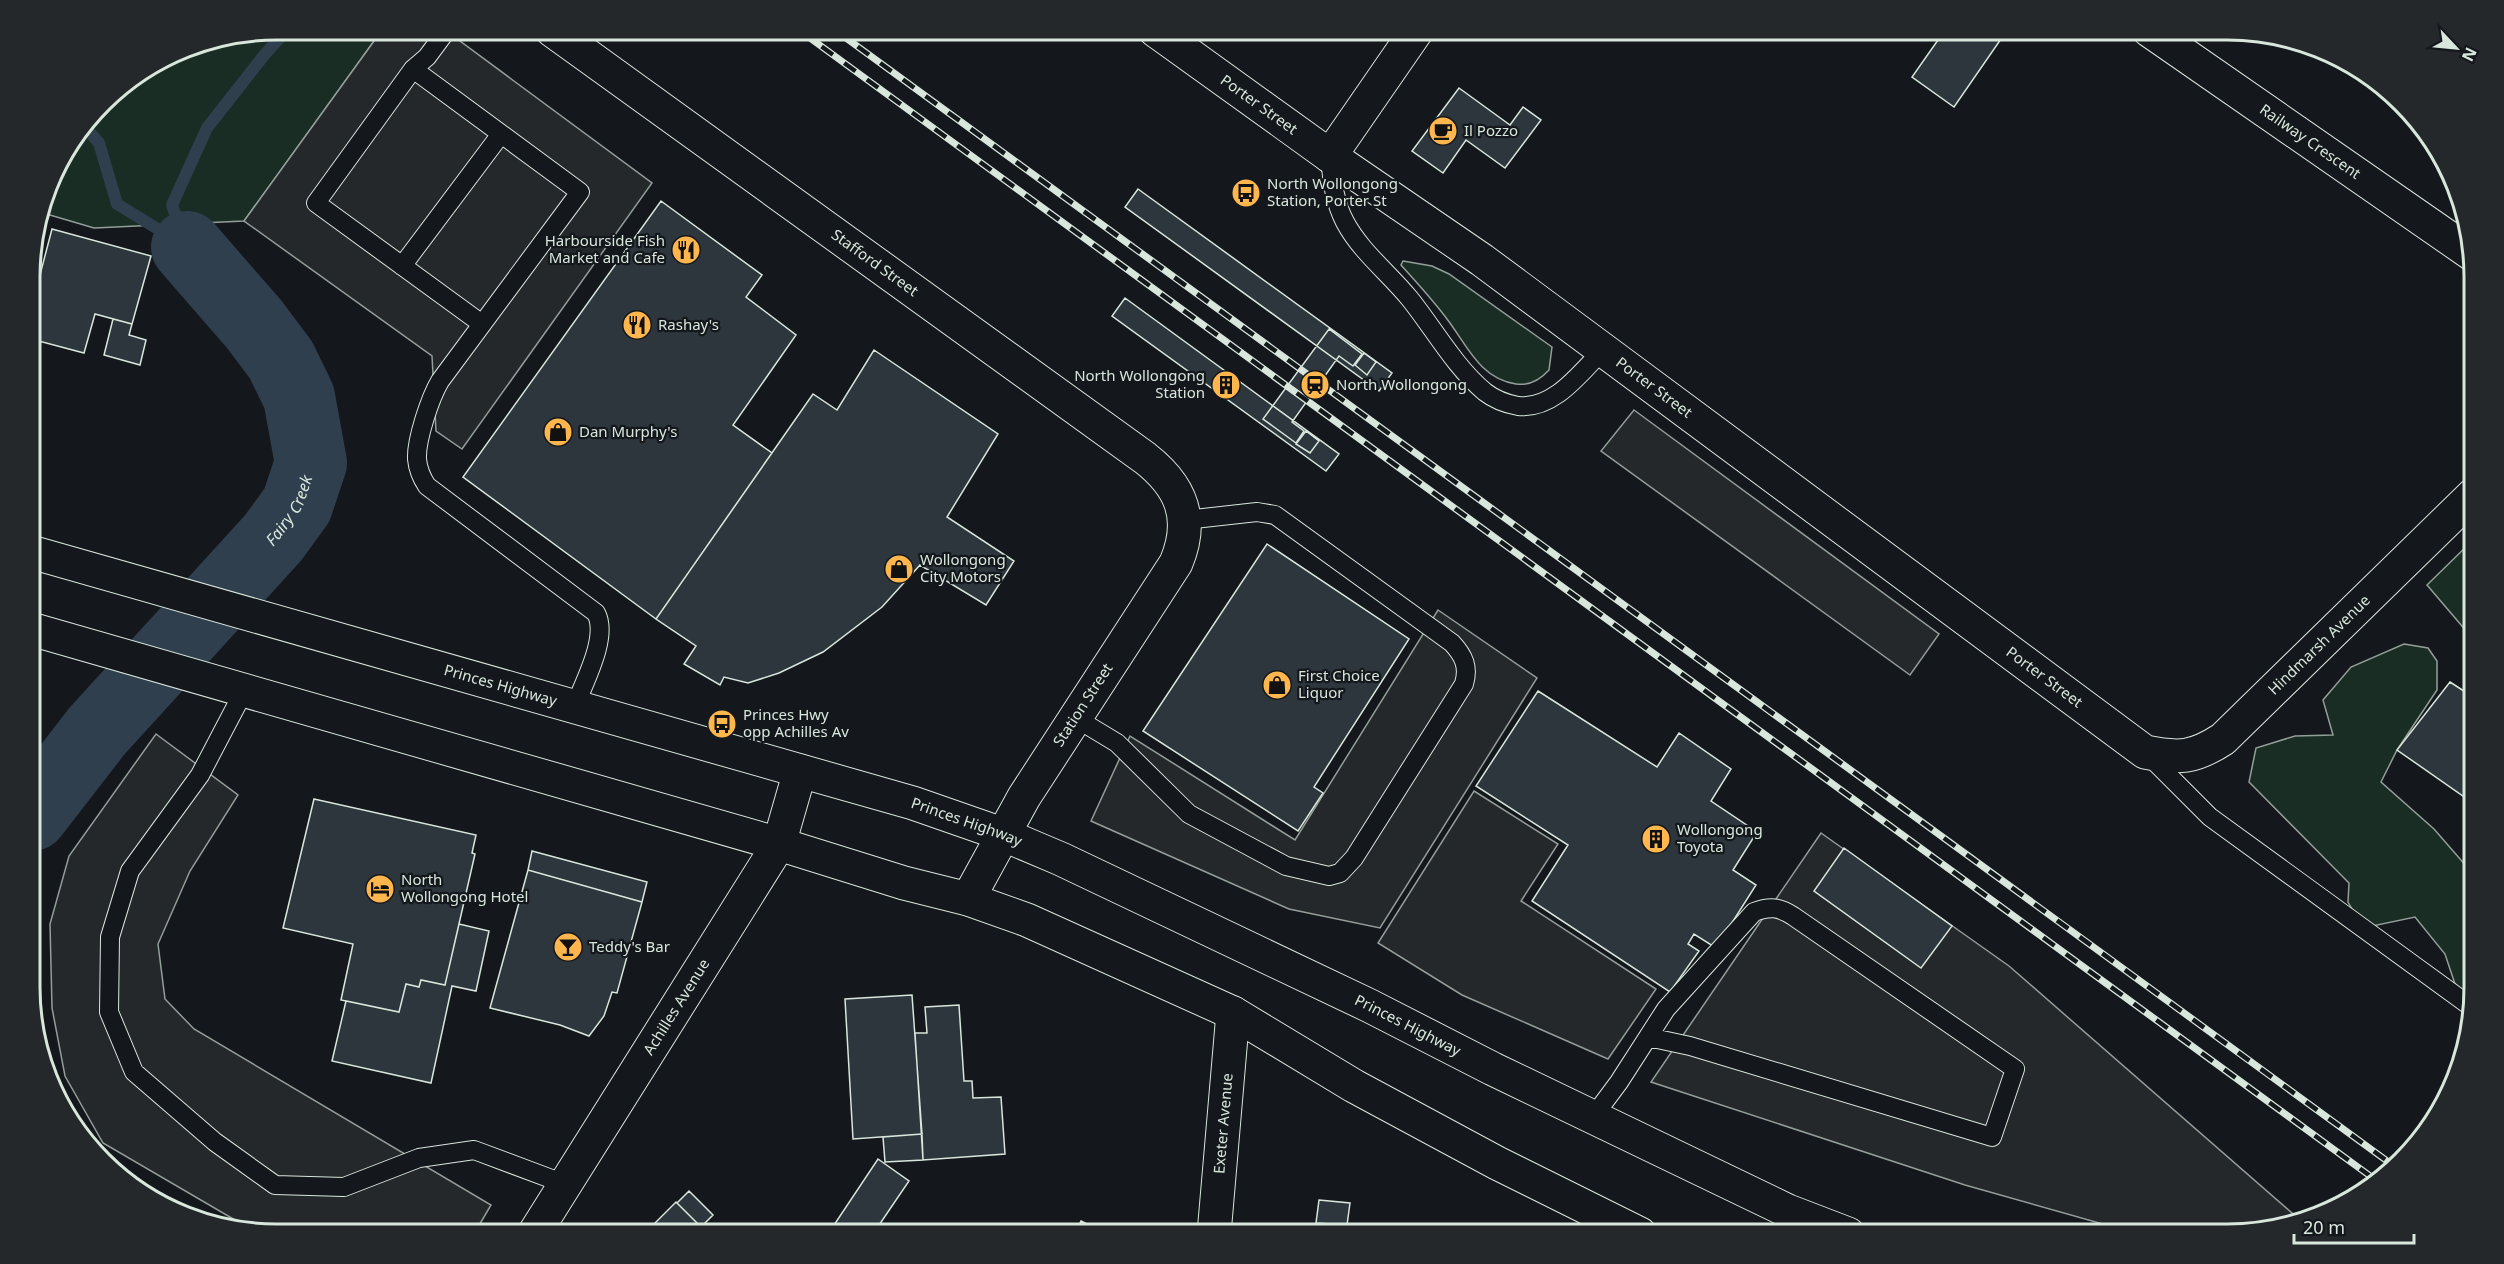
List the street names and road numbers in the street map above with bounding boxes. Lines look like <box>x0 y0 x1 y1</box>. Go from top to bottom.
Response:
street label: Porter Street <box>1217 69 1302 139</box>
street label: Railway Crescent <box>2256 99 2366 183</box>
street label: Stafford Street <box>828 224 923 301</box>
street label: Porter Street <box>1612 352 1697 422</box>
street label: Hindmarsh Avenue <box>2263 590 2374 699</box>
street label: Porter Street <box>2003 642 2088 712</box>
street label: Station Street <box>1048 658 1117 750</box>
street label: Princes Highway <box>442 659 560 710</box>
street label: Princes Highway <box>909 792 1026 851</box>
street label: Achilles Avenue <box>638 955 713 1058</box>
street label: Princes Highway <box>1352 989 1465 1060</box>
street label: Exeter Avenue <box>1208 1072 1237 1175</box>

